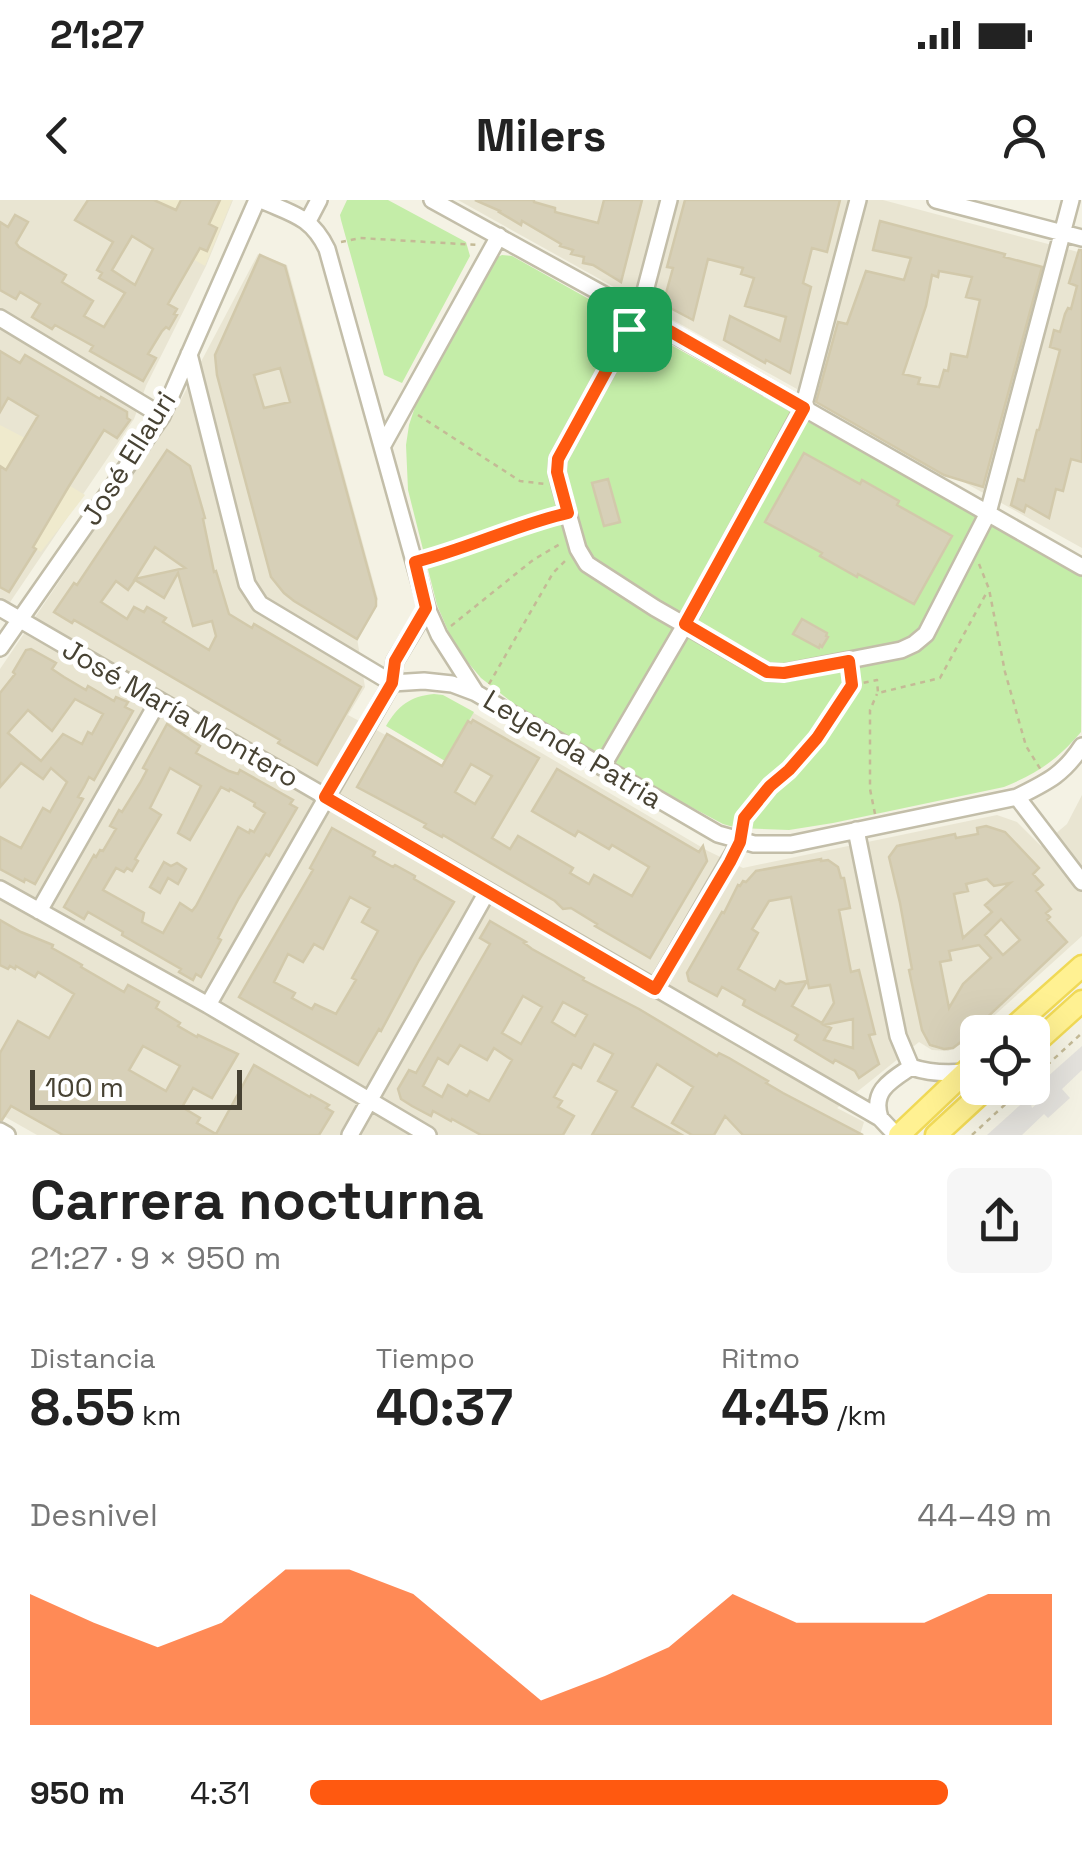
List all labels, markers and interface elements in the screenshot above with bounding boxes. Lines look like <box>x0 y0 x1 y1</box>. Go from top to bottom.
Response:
text: 21:27 <box>50 11 144 59</box>
text: Milers <box>476 107 606 164</box>
icon: back <box>30 108 85 163</box>
icon: person <box>997 108 1052 163</box>
pin <box>587 287 672 372</box>
icon: arrive <box>602 302 657 357</box>
street label: José Ellauri <box>73 384 183 532</box>
street label: José María Montero <box>56 631 306 795</box>
street label: Leyenda Patria <box>477 682 669 816</box>
map controls <box>960 1015 1050 1105</box>
button: locate <box>960 1015 1050 1105</box>
scale bar <box>30 1065 242 1110</box>
text: 100 m <box>45 1069 124 1105</box>
text: Carrera nocturna <box>30 1165 484 1235</box>
button: share <box>947 1168 1052 1273</box>
text: 21:27 · 9 × 950 m <box>30 1238 281 1278</box>
text: Distancia <box>30 1340 156 1376</box>
text: Tiempo <box>376 1340 475 1376</box>
text: Ritmo <box>721 1340 800 1376</box>
text: 8.55 <box>30 1376 135 1440</box>
text: 40:37 <box>376 1376 513 1440</box>
text: 4:45 <box>721 1376 830 1440</box>
text: km <box>135 1397 181 1433</box>
text: /km <box>830 1397 887 1433</box>
text: Desnivel <box>30 1495 158 1535</box>
text: 44–49 m <box>917 1495 1052 1535</box>
text: 950 m <box>30 1773 125 1813</box>
text: 4:31 <box>190 1773 250 1813</box>

